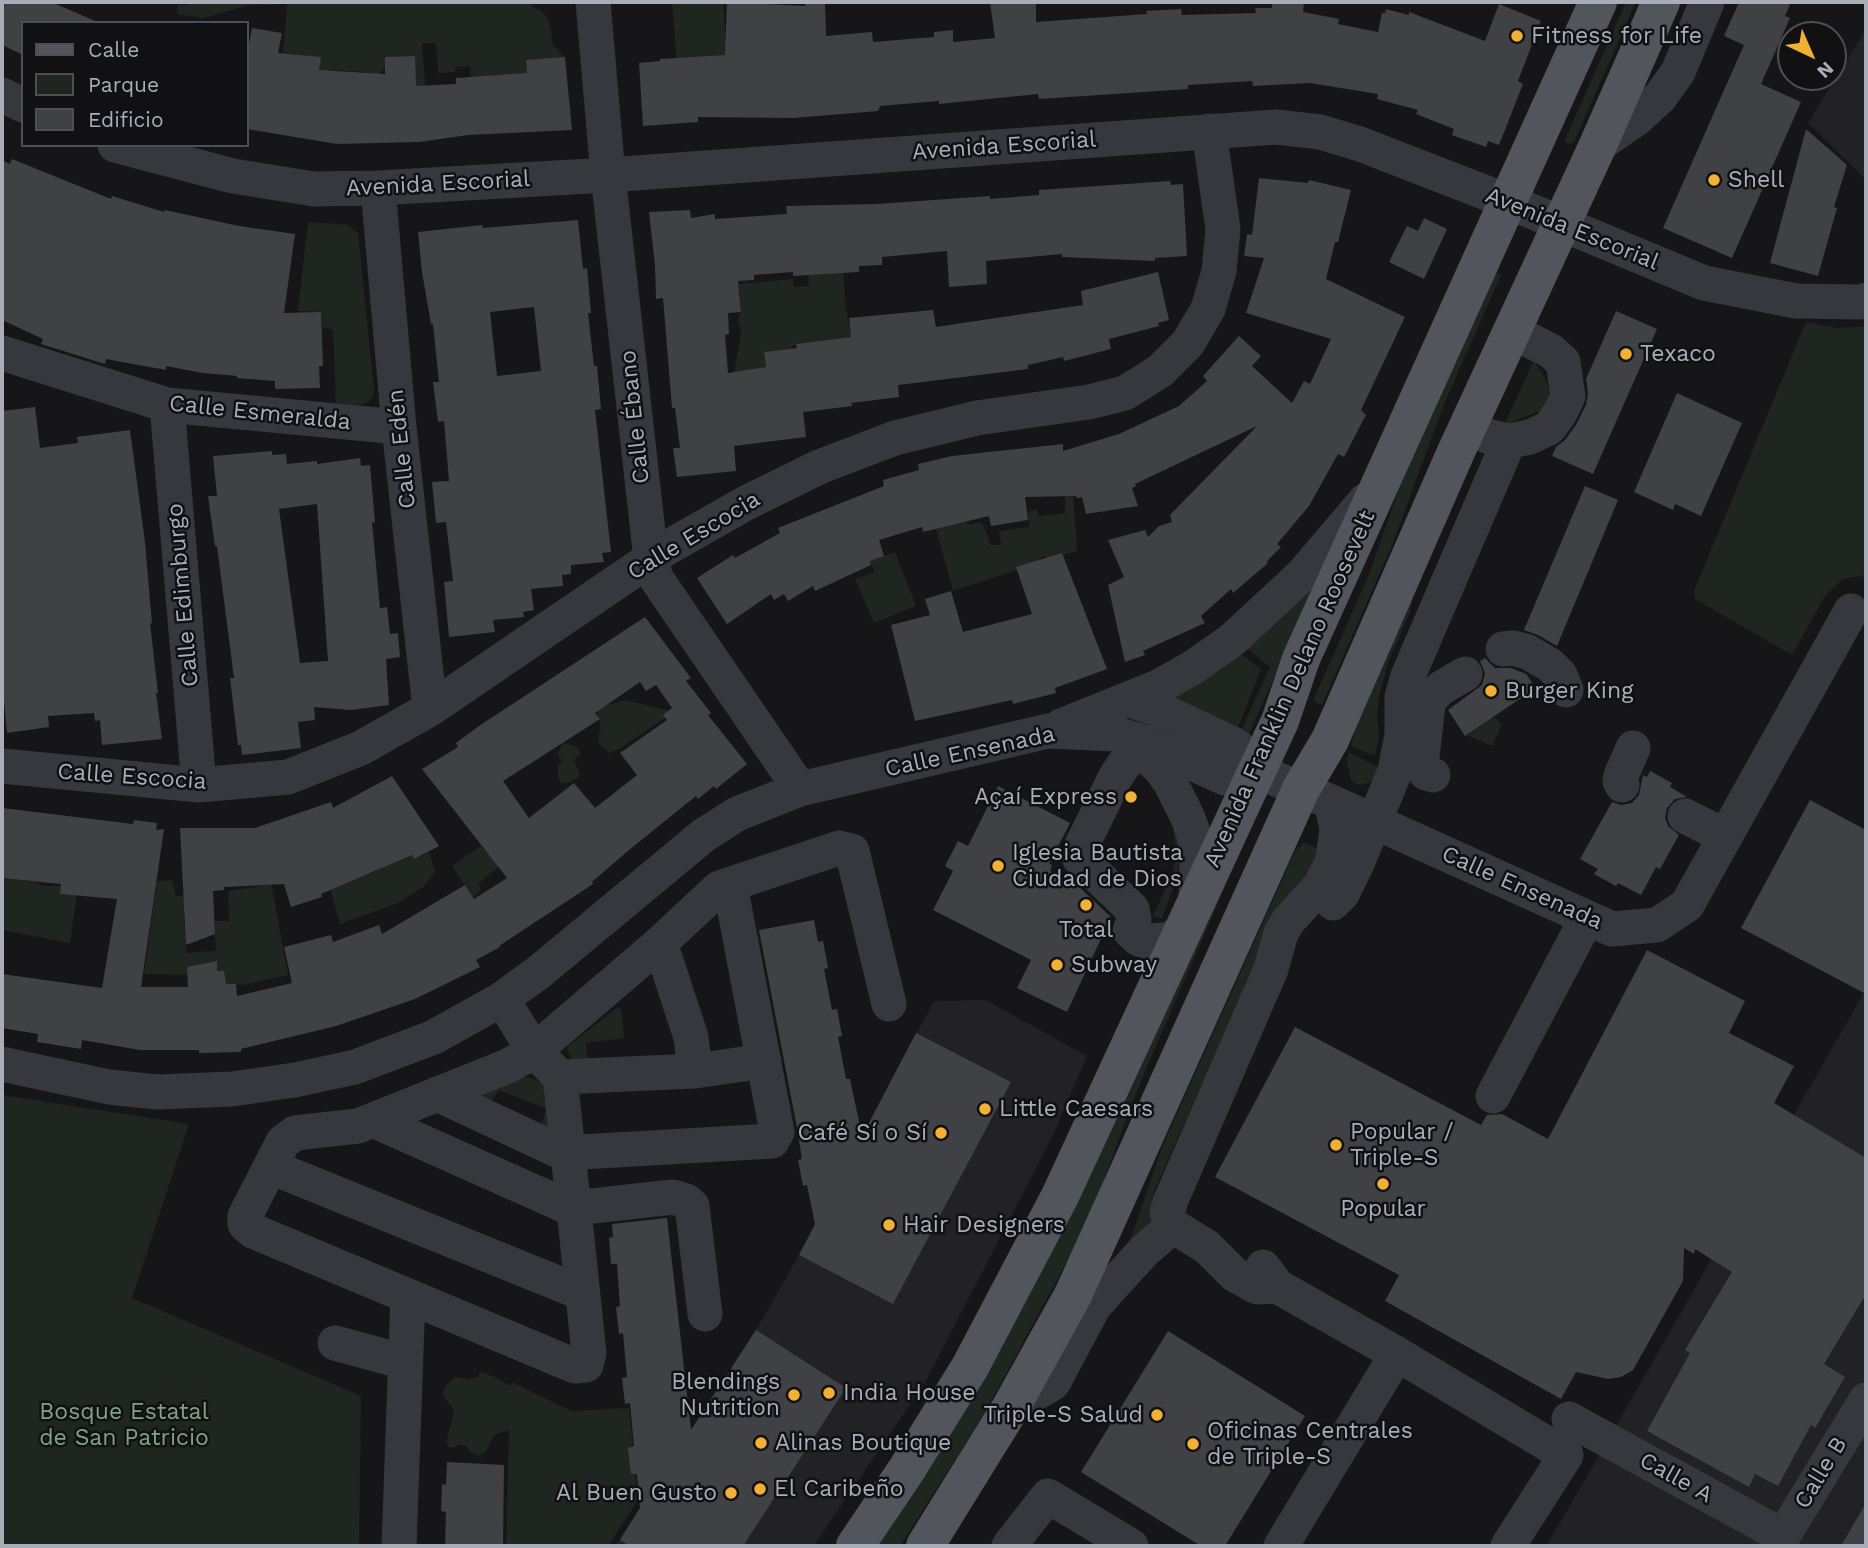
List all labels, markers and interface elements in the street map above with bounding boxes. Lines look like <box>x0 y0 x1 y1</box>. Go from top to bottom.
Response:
legend <box>21 21 248 147</box>
north arrow <box>1777 21 1847 91</box>
place label: Fitness for Life <box>1531 22 1702 50</box>
marker: Fitness for Life <box>1509 28 1525 44</box>
text: Calle <box>88 37 139 62</box>
text: N <box>1812 57 1839 83</box>
text: Parque <box>88 72 159 97</box>
text: Edificio <box>88 107 164 132</box>
street label: Avenida Escorial <box>911 126 1097 166</box>
street label: Avenida Escorial <box>345 165 531 203</box>
place label: Shell <box>1728 166 1784 194</box>
marker: Shell <box>1706 172 1722 188</box>
street label: Avenida Escorial <box>1481 182 1663 276</box>
place label: Texaco <box>1640 340 1716 368</box>
marker: Texaco <box>1618 346 1634 362</box>
street label: Calle Ébano <box>614 349 656 485</box>
street label: Calle Edén <box>382 388 422 510</box>
street label: Calle Esmeralda <box>168 390 352 436</box>
street label: Calle Escocia <box>623 486 765 586</box>
street label: Calle Edimburgo <box>161 502 205 688</box>
street label: Avenida Franklin Delano Roosevelt <box>1199 506 1381 872</box>
place label: Burger King <box>1505 677 1633 705</box>
marker: Burger King <box>1483 683 1499 699</box>
street label: Calle Ensenada <box>883 721 1057 783</box>
street label: Calle Escocia <box>56 758 208 796</box>
place label: Açaí Express <box>974 783 1117 811</box>
marker: Açaí Express <box>1123 789 1139 805</box>
place label: Iglesia Bautista Ciudad de Dios <box>1012 839 1183 893</box>
street label: Calle Ensenada <box>1437 840 1607 936</box>
marker: Iglesia Bautista Ciudad de Dios <box>990 858 1006 874</box>
marker: Total <box>1078 897 1094 913</box>
place label: Total <box>1059 916 1113 944</box>
place label: Subway <box>1071 951 1157 979</box>
marker: Subway <box>1049 957 1065 973</box>
place label: Little Caesars <box>999 1095 1153 1123</box>
marker: Little Caesars <box>977 1101 993 1117</box>
place label: Popular / Triple-S <box>1350 1118 1454 1172</box>
place label: Café Sí o Sí <box>798 1119 927 1147</box>
marker: Café Sí o Sí <box>933 1125 949 1141</box>
marker: Popular / Triple-S <box>1328 1137 1344 1153</box>
marker: Popular <box>1375 1176 1391 1192</box>
place label: Popular <box>1340 1195 1426 1223</box>
place label: Hair Designers <box>903 1211 1065 1239</box>
marker: Hair Designers <box>881 1217 897 1233</box>
place label: Blendings Nutrition <box>671 1368 780 1422</box>
place label: India House <box>843 1379 975 1407</box>
marker: India House <box>821 1385 837 1401</box>
marker: Blendings Nutrition <box>786 1387 802 1403</box>
park label: Bosque Estatal de San Patricio <box>39 1398 209 1452</box>
place label: Triple-S Salud <box>984 1401 1143 1429</box>
marker: Triple-S Salud <box>1149 1407 1165 1423</box>
place label: Oficinas Centrales de Triple-S <box>1207 1417 1413 1471</box>
place label: Alinas Boutique <box>775 1429 951 1457</box>
street label: Calle B <box>1789 1432 1853 1514</box>
marker: Alinas Boutique <box>753 1435 769 1451</box>
marker: Oficinas Centrales de Triple-S <box>1185 1436 1201 1452</box>
street label: Calle A <box>1635 1447 1717 1509</box>
place label: El Caribeño <box>774 1475 904 1503</box>
place label: Al Buen Gusto <box>556 1479 717 1507</box>
marker: El Caribeño <box>752 1481 768 1497</box>
marker: Al Buen Gusto <box>723 1485 739 1501</box>

